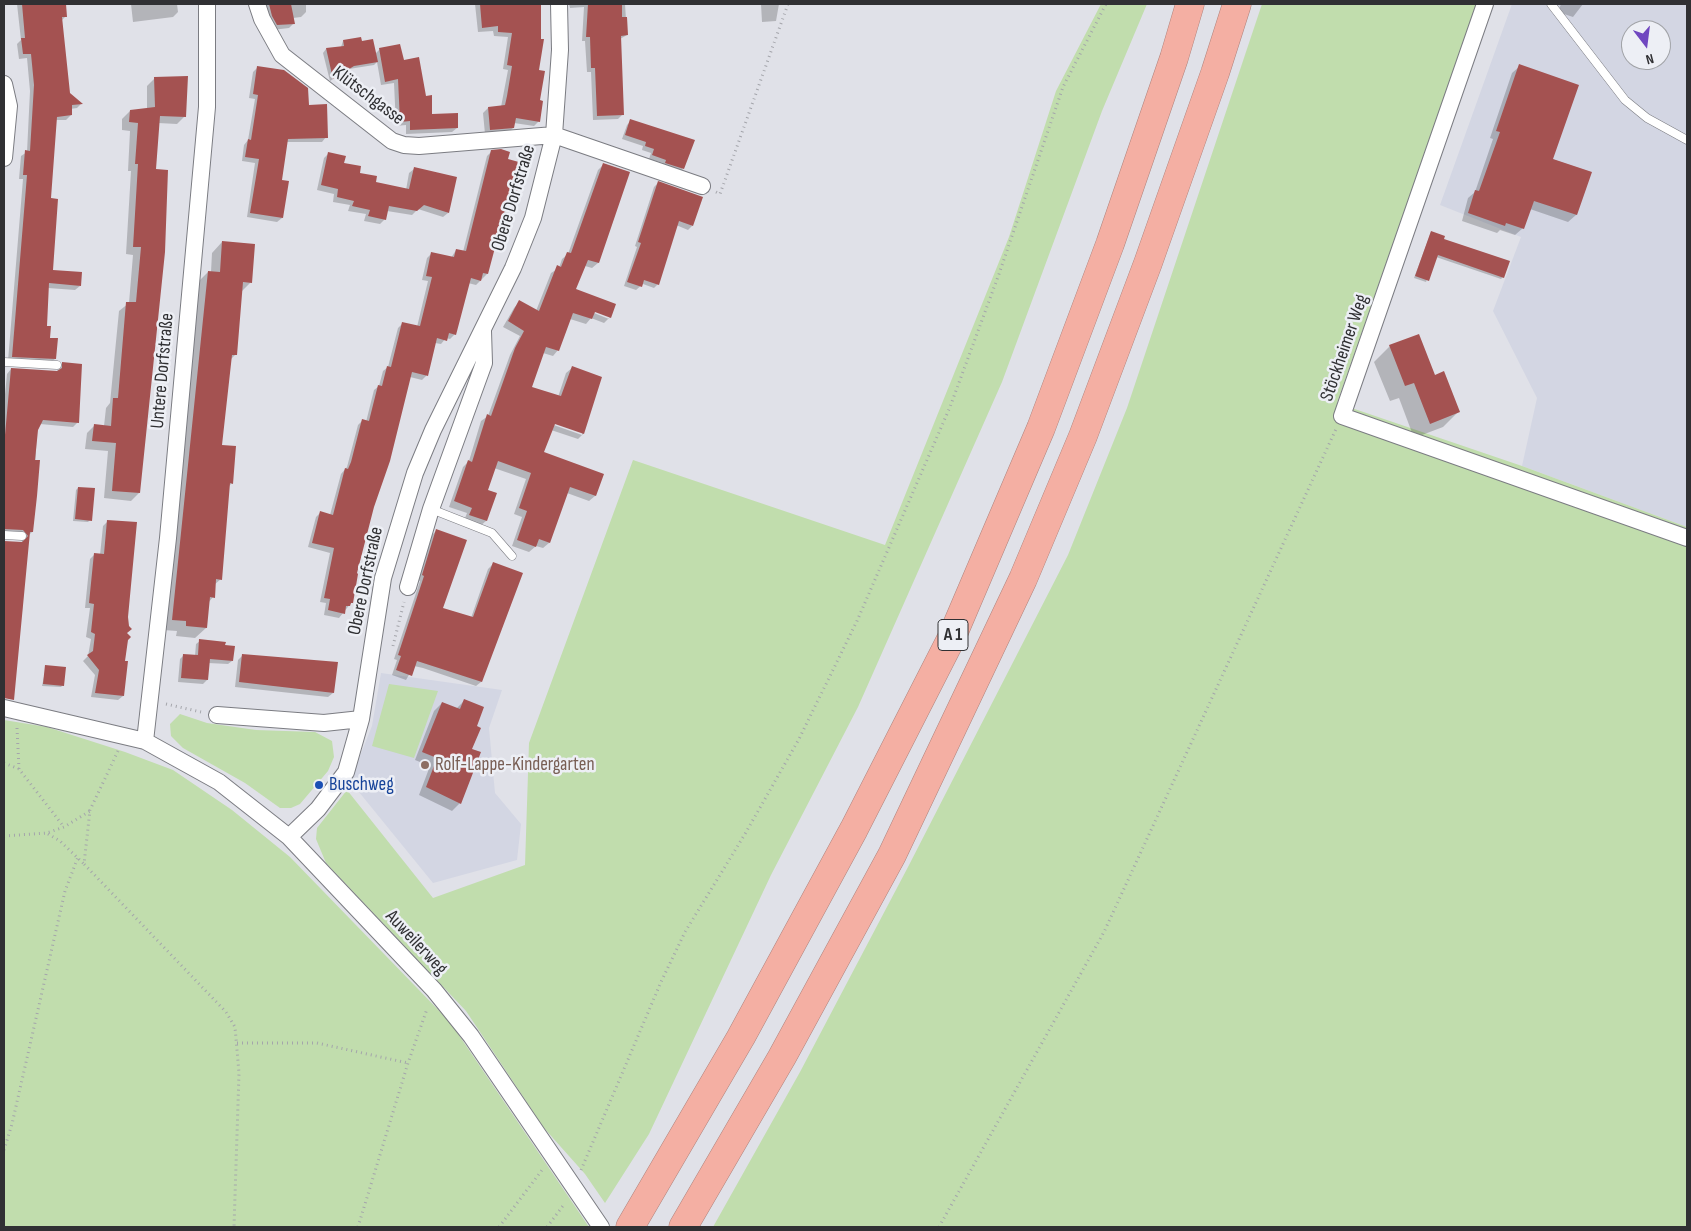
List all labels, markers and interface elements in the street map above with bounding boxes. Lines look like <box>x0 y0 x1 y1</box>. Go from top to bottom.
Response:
north arrow <box>1621 20 1671 70</box>
text: N <box>1644 50 1656 68</box>
street label: Klütschgasse <box>328 62 408 130</box>
street label: Obere Dorfstraße <box>487 142 541 254</box>
street label: Stöckheimer Weg <box>1316 292 1374 404</box>
street label: Untere Dorfstraße <box>147 312 179 430</box>
street label: Obere Dorfstraße <box>343 525 389 637</box>
road number: A 1 <box>938 620 968 650</box>
place label: Rolf-Lappe-Kindergarten <box>435 754 595 776</box>
marker: Rolf-Lappe-Kindergarten <box>419 759 431 771</box>
place label: Buschweg <box>329 774 394 796</box>
marker: Buschweg <box>313 779 325 791</box>
street label: Auweilerweg <box>380 906 452 980</box>

